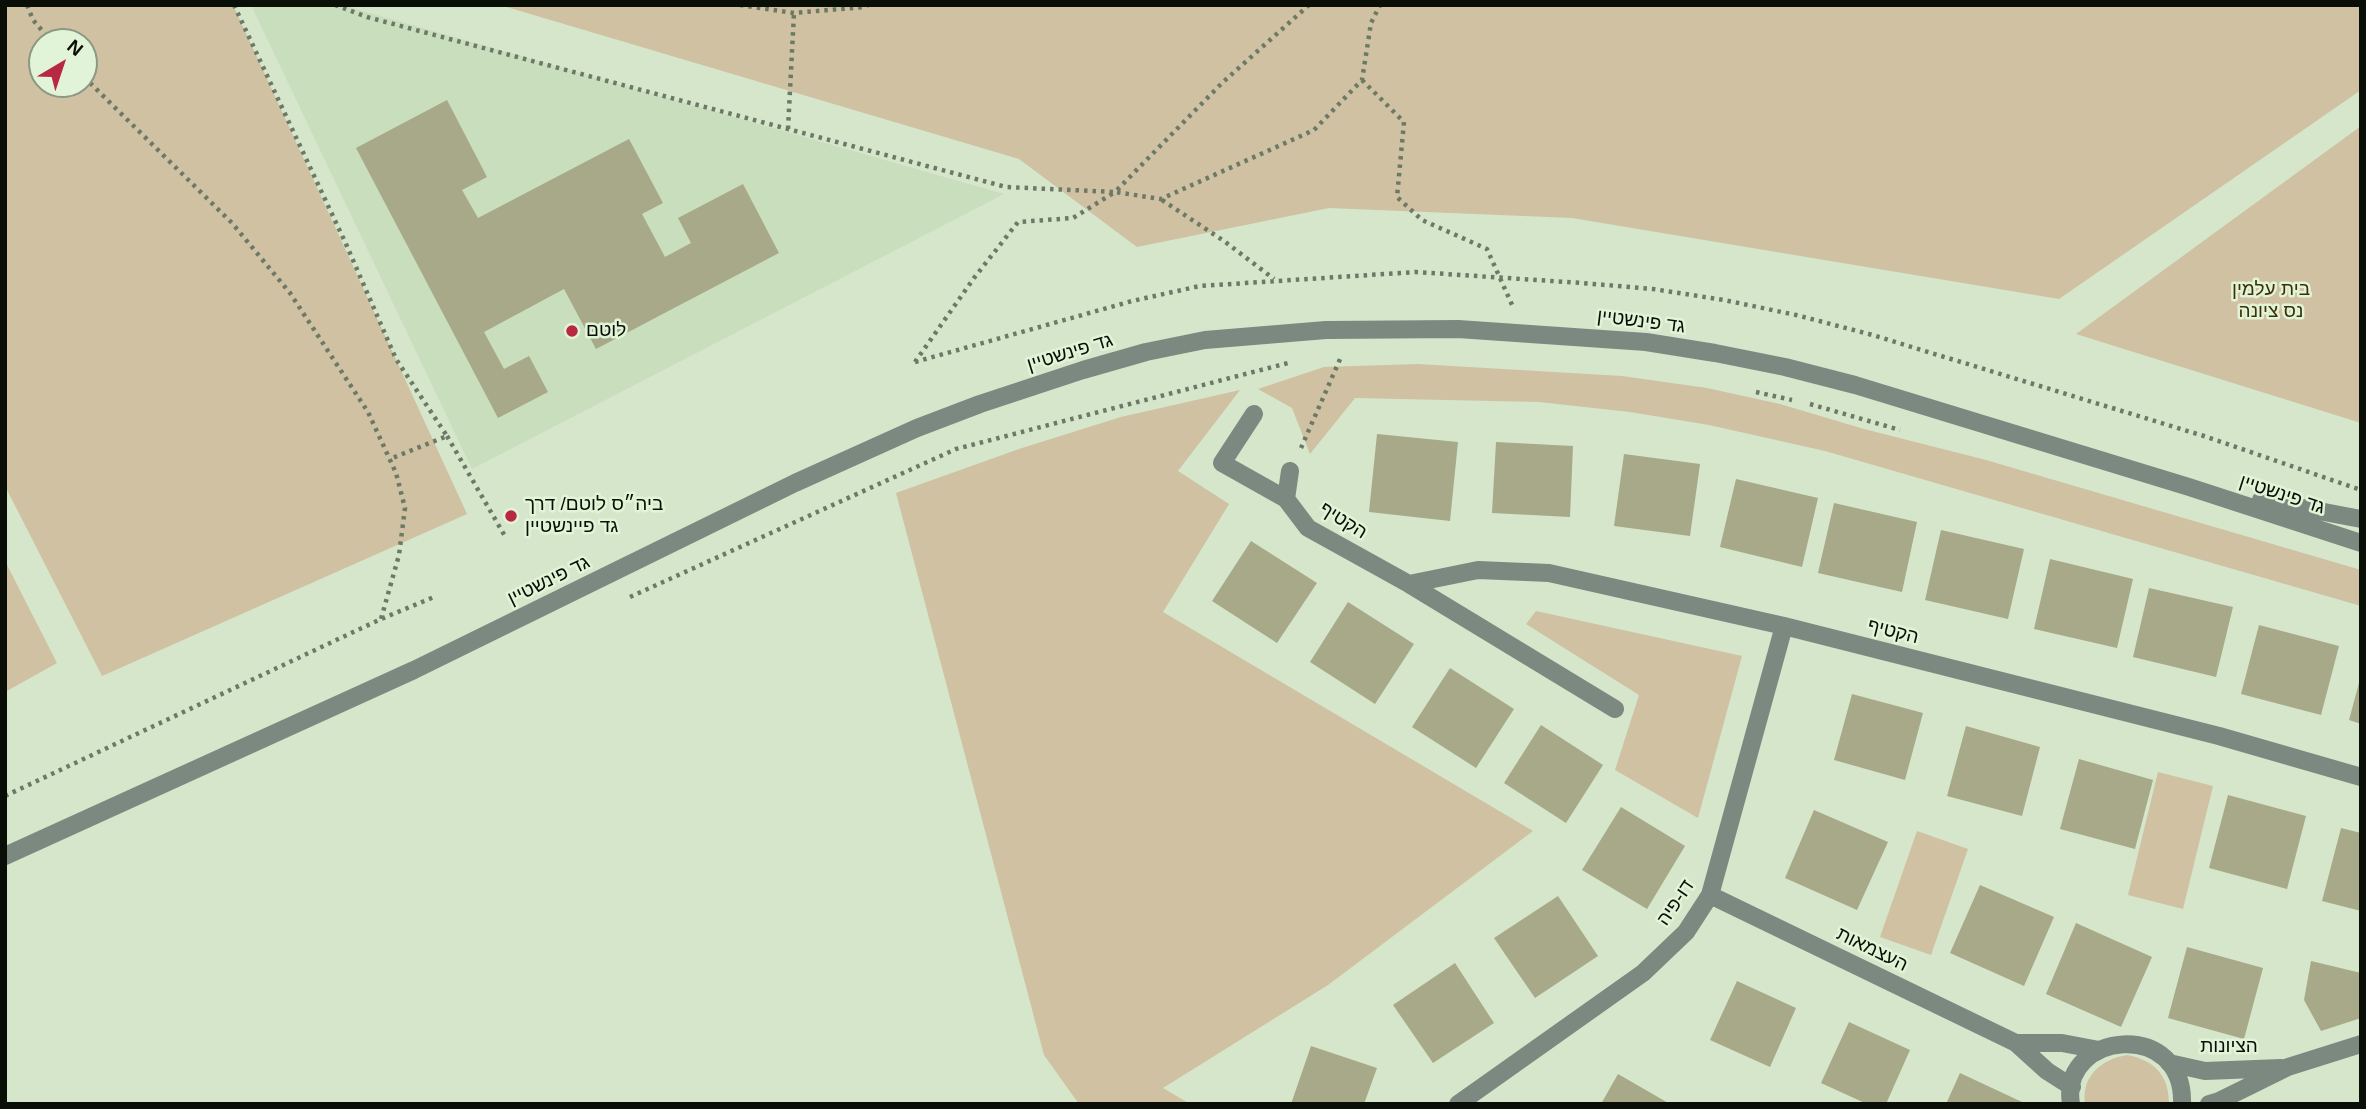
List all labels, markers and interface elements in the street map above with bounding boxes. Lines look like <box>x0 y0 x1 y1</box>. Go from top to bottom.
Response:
north arrow <box>28 28 98 98</box>
text: N <box>63 35 87 60</box>
park label: בית עלמין נס ציונה <box>2232 279 2310 323</box>
street label: גד פינשטיין <box>1596 305 1686 339</box>
place label: לוטם <box>586 320 626 342</box>
marker: לוטם <box>564 323 580 339</box>
street label: גד פינשטיין <box>1024 329 1116 377</box>
street label: גד פינשטיין <box>2236 470 2328 520</box>
place label: ביה״ס לוטם/ דרך גד פיינשטיין <box>525 494 663 538</box>
street label: הקטיף <box>1315 498 1371 544</box>
marker: ביה״ס לוטם/ דרך גד פיינשטיין <box>503 508 519 524</box>
street label: גד פינשטיין <box>504 551 594 611</box>
street label: הקטיף <box>1865 615 1921 649</box>
street label: דו-פיה <box>1653 876 1699 930</box>
street label: העצמאות <box>1833 923 1911 977</box>
street label: הציונות <box>2200 1036 2258 1058</box>

